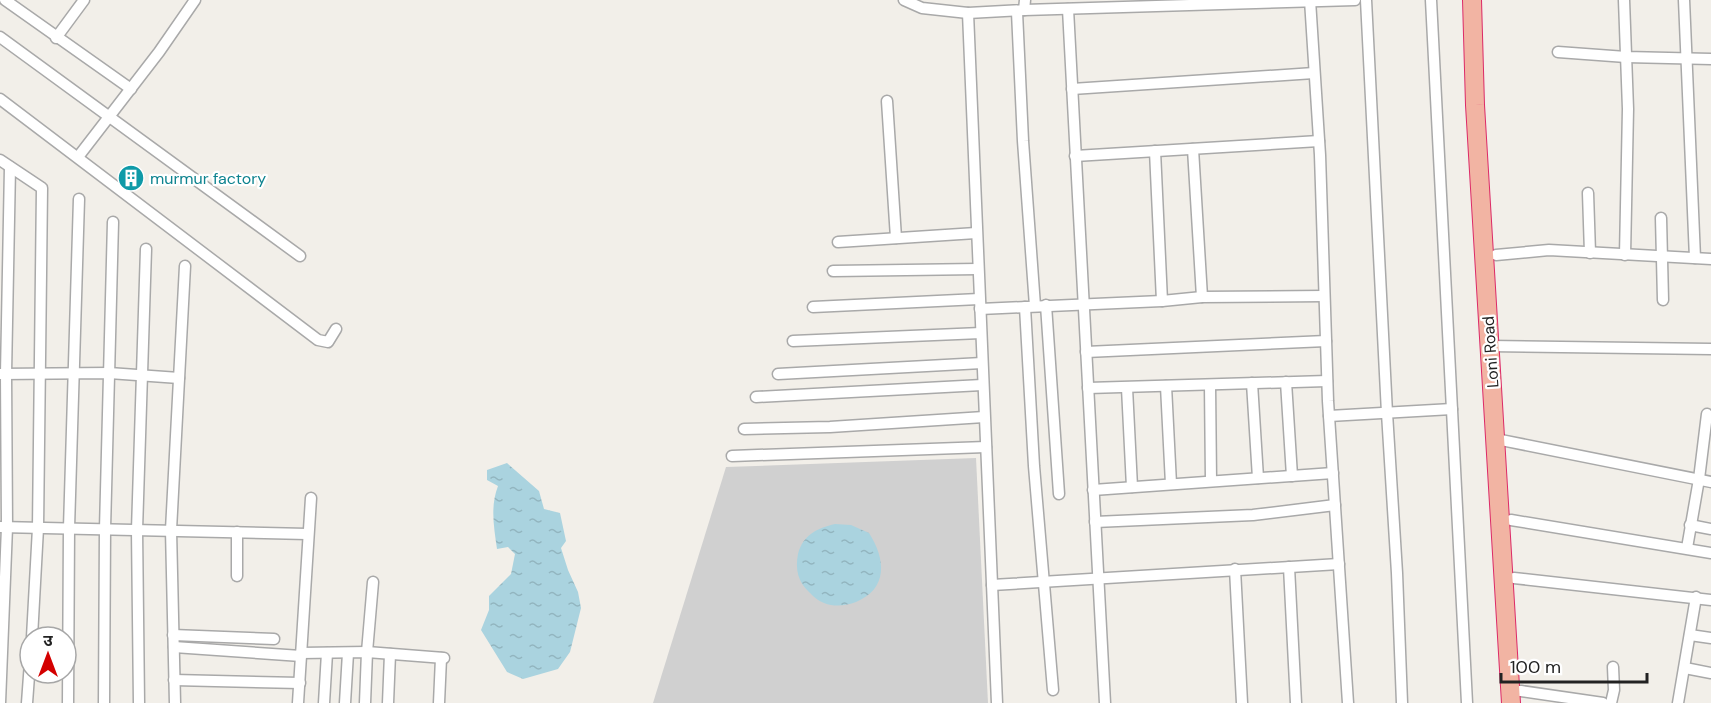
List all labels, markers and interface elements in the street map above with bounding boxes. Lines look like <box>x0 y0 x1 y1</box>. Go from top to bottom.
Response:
building icon: murmur factory <box>116 163 146 193</box>
place label: murmur factory <box>150 168 266 189</box>
street label: Loni Road <box>1478 315 1503 389</box>
north arrow <box>18 625 78 685</box>
text: उ <box>43 630 53 651</box>
scale bar <box>1501 646 1646 684</box>
text: 100 m <box>1510 655 1561 679</box>

